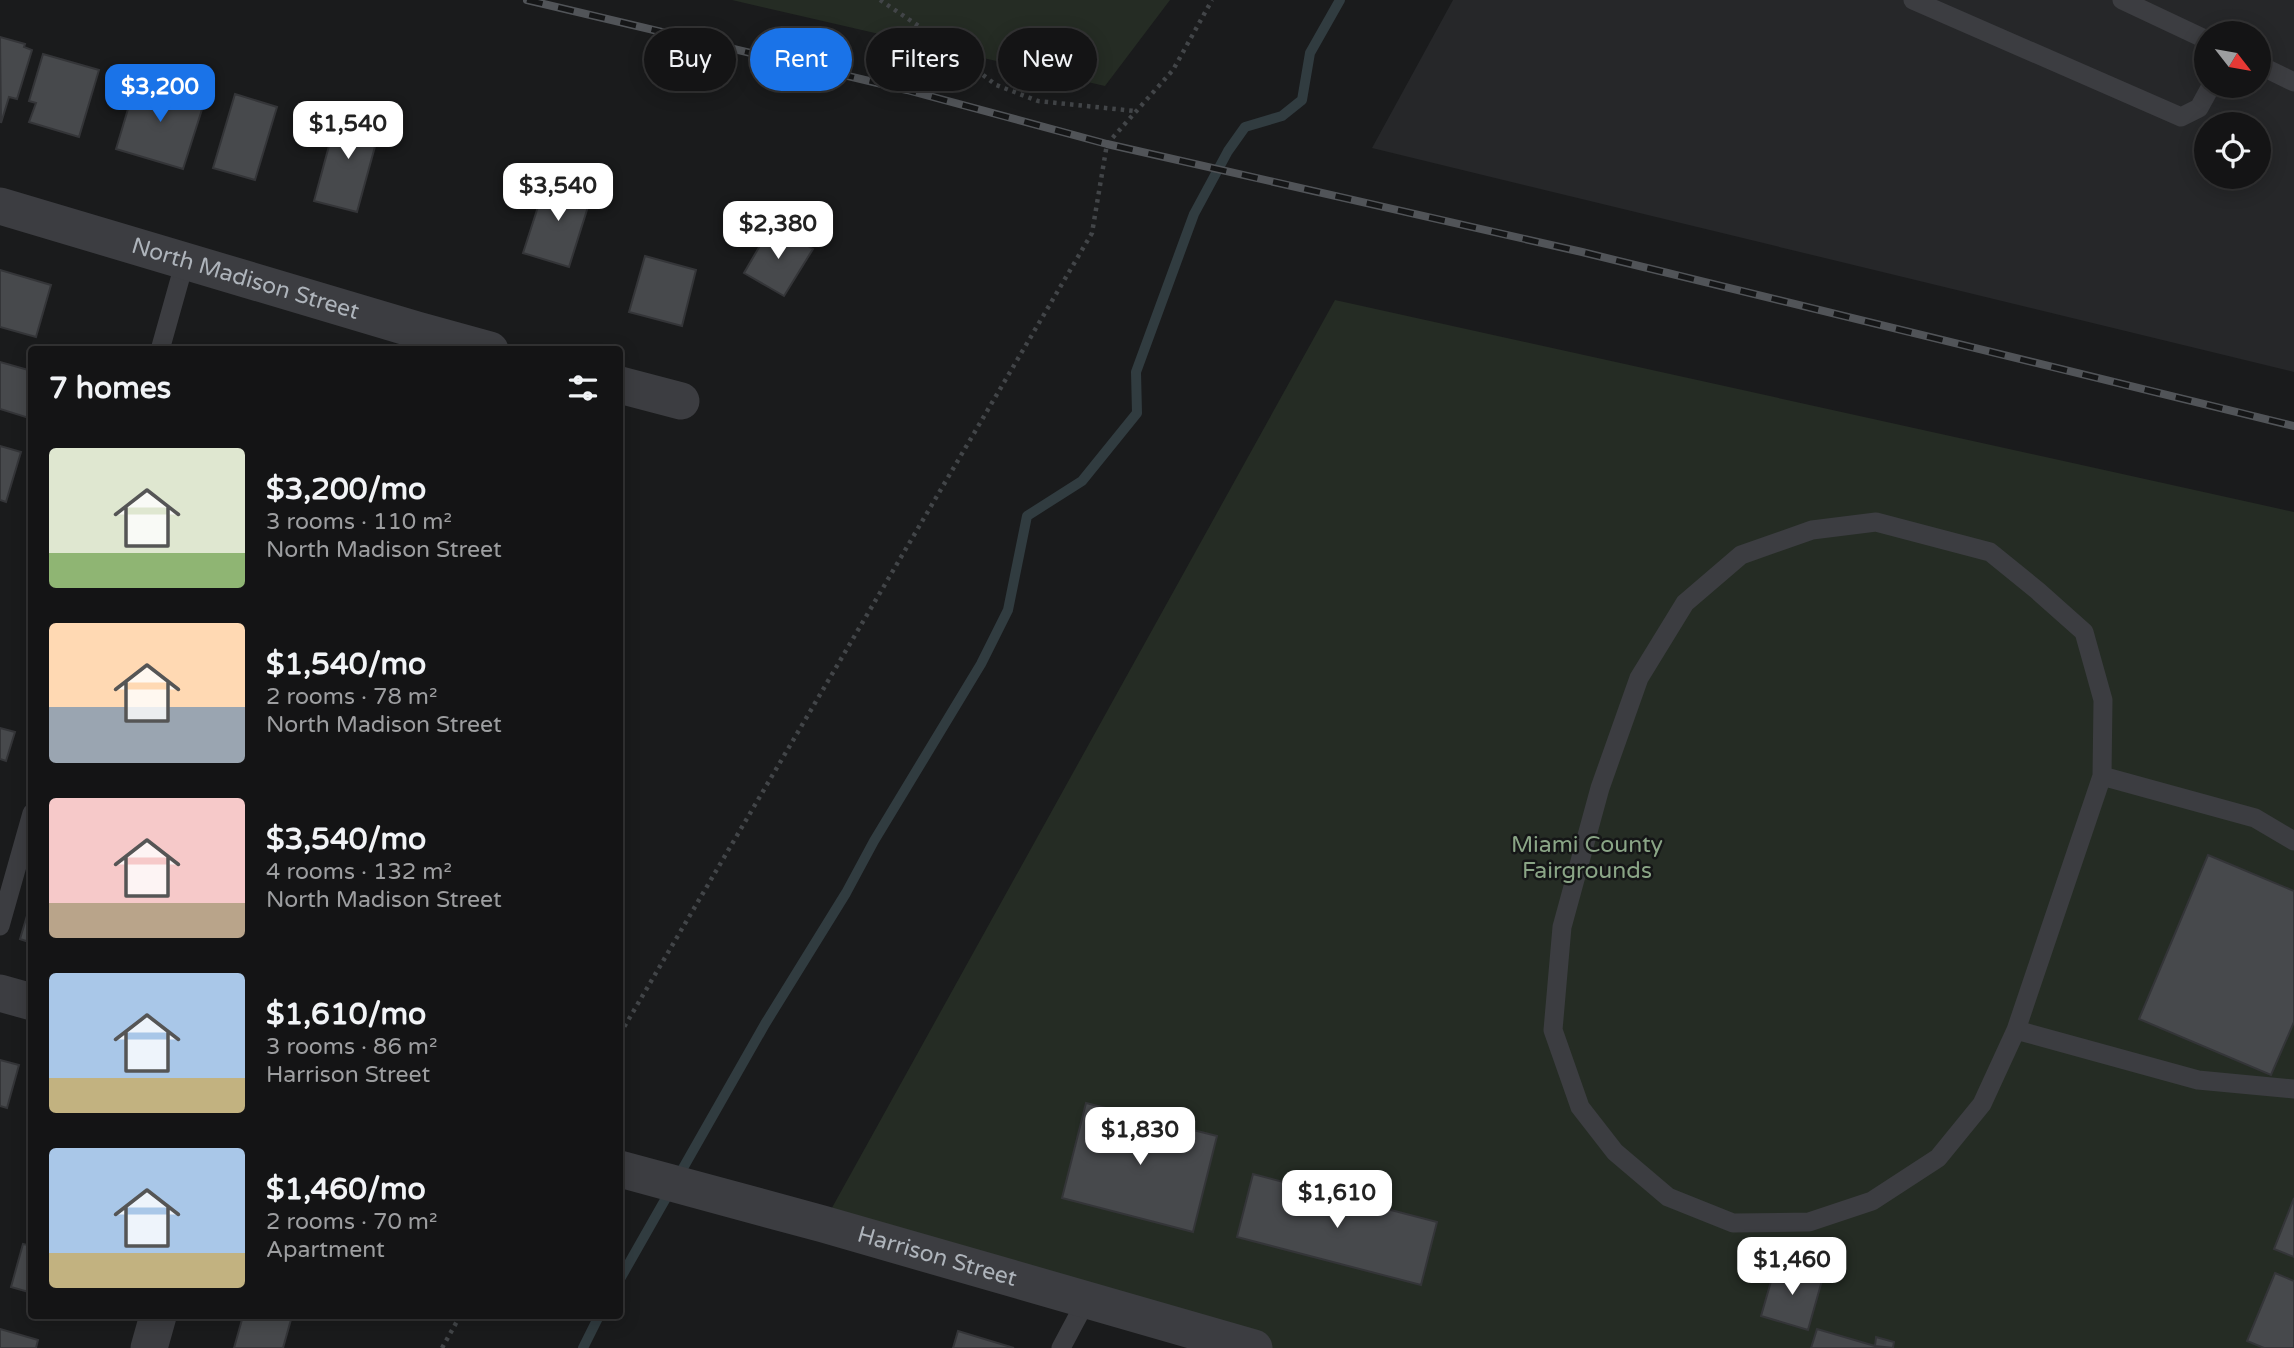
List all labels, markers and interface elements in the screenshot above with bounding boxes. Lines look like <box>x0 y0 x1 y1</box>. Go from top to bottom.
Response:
north arrow <box>2194 21 2272 98</box>
map controls <box>2194 21 2271 189</box>
chip: Buy <box>644 28 736 91</box>
chip: Rent <box>750 28 852 91</box>
chip: Filters <box>866 28 984 91</box>
chip: New <box>998 28 1097 91</box>
pin: $3,200 <box>103 64 217 124</box>
text: $3,200 <box>121 73 199 101</box>
pin: $1,540 <box>291 102 405 161</box>
text: $1,540 <box>309 110 387 138</box>
button: locate <box>2194 112 2271 189</box>
pin: $3,540 <box>501 164 615 223</box>
text: $3,540 <box>519 172 597 200</box>
pin: $2,380 <box>721 202 835 261</box>
text: $2,380 <box>739 210 817 238</box>
street label: North Madison Street <box>128 232 363 326</box>
icon: filters <box>564 369 602 407</box>
text: 7 homes <box>49 370 171 407</box>
text: $3,200/mo <box>266 471 426 508</box>
icon: home <box>105 476 189 560</box>
text: 3 rooms · 110 m² <box>266 508 452 536</box>
text: North Madison Street <box>266 536 502 564</box>
text: $1,540/mo <box>266 646 426 683</box>
icon: home <box>105 651 189 735</box>
text: 2 rooms · 78 m² <box>266 683 437 711</box>
text: North Madison Street <box>266 711 502 739</box>
text: $3,540/mo <box>266 821 426 858</box>
icon: home <box>105 826 189 910</box>
park label: Miami County Fairgrounds <box>1511 831 1663 885</box>
text: 4 rooms · 132 m² <box>266 858 452 886</box>
text: North Madison Street <box>266 886 502 914</box>
text: $1,610/mo <box>266 996 426 1033</box>
icon: home <box>105 1001 189 1085</box>
text: 3 rooms · 86 m² <box>266 1033 437 1061</box>
text: Harrison Street <box>266 1061 430 1089</box>
pin: $1,830 <box>1083 1108 1197 1167</box>
text: $1,830 <box>1101 1116 1179 1144</box>
pin: $1,610 <box>1280 1170 1394 1230</box>
text: $1,460/mo <box>266 1171 426 1208</box>
icon: home <box>105 1176 189 1260</box>
text: $1,610 <box>1298 1179 1376 1207</box>
text: 2 rooms · 70 m² <box>266 1208 437 1236</box>
street label: Harrison Street <box>854 1221 1020 1293</box>
text: Apartment <box>266 1236 385 1264</box>
pin: $1,460 <box>1735 1238 1849 1297</box>
text: $1,460 <box>1753 1246 1831 1274</box>

